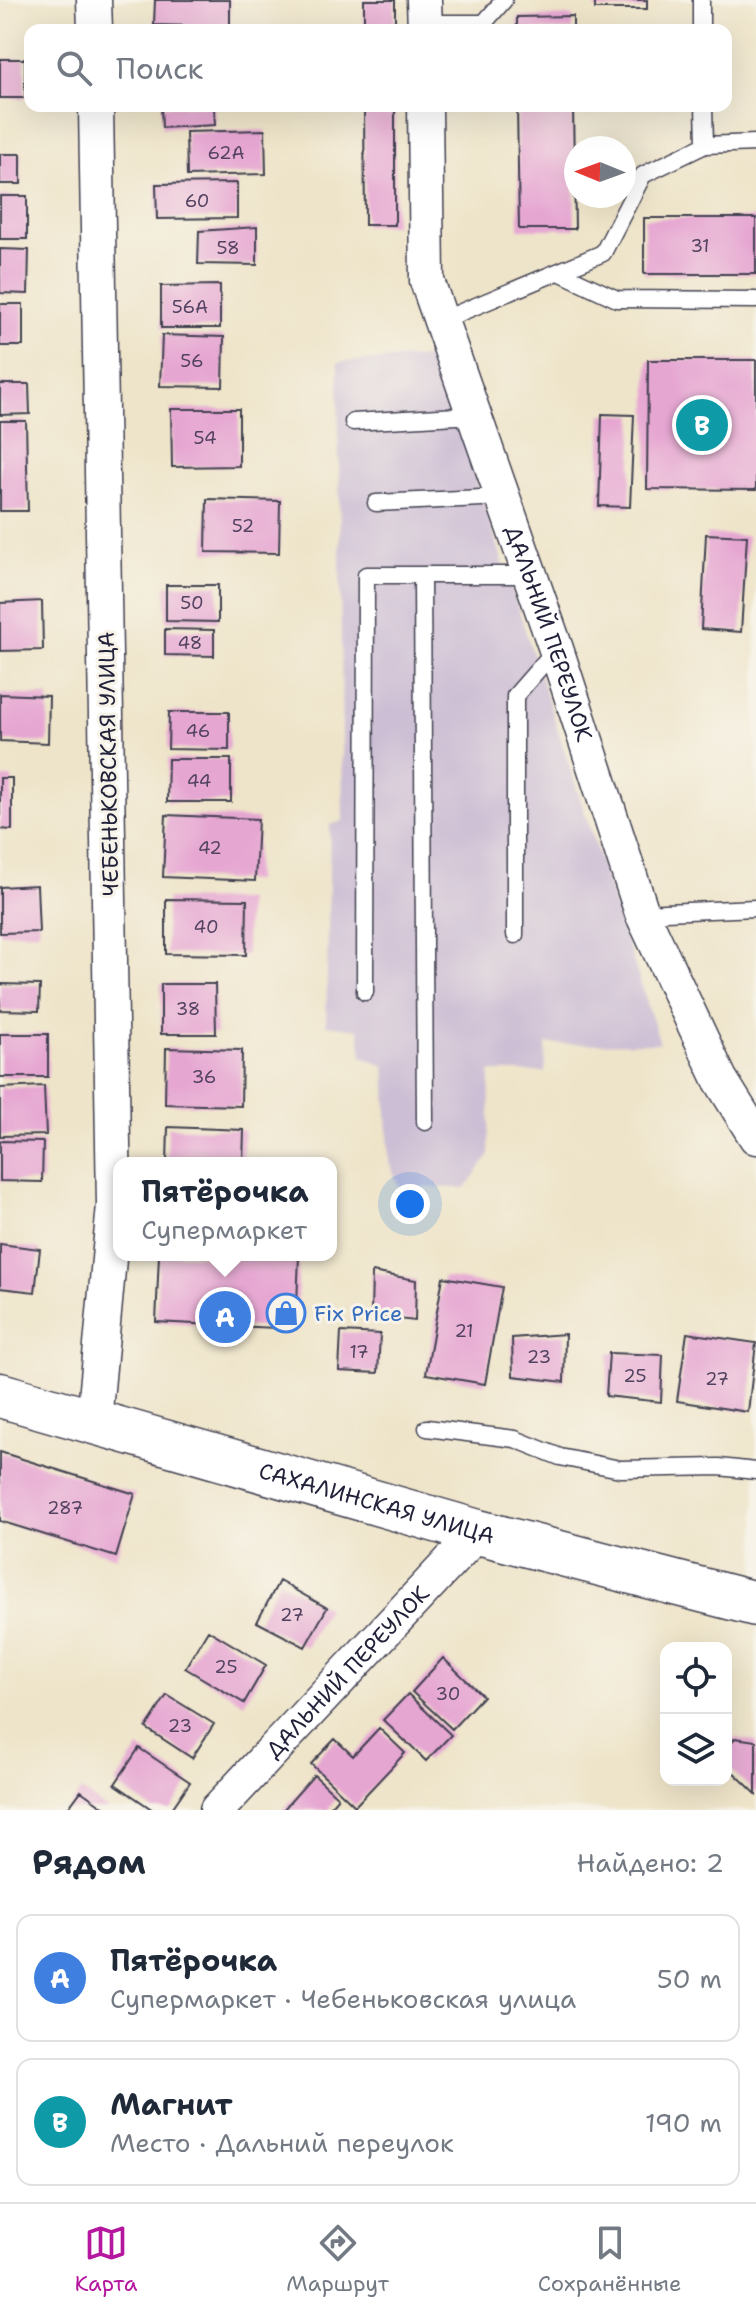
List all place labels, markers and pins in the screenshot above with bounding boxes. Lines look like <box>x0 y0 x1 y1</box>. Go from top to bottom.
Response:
pin: B <box>676 395 728 455</box>
pin: A <box>199 1287 251 1347</box>
shop icon: Fix Price <box>265 1292 307 1334</box>
place label: Fix Price <box>314 1299 402 1328</box>

